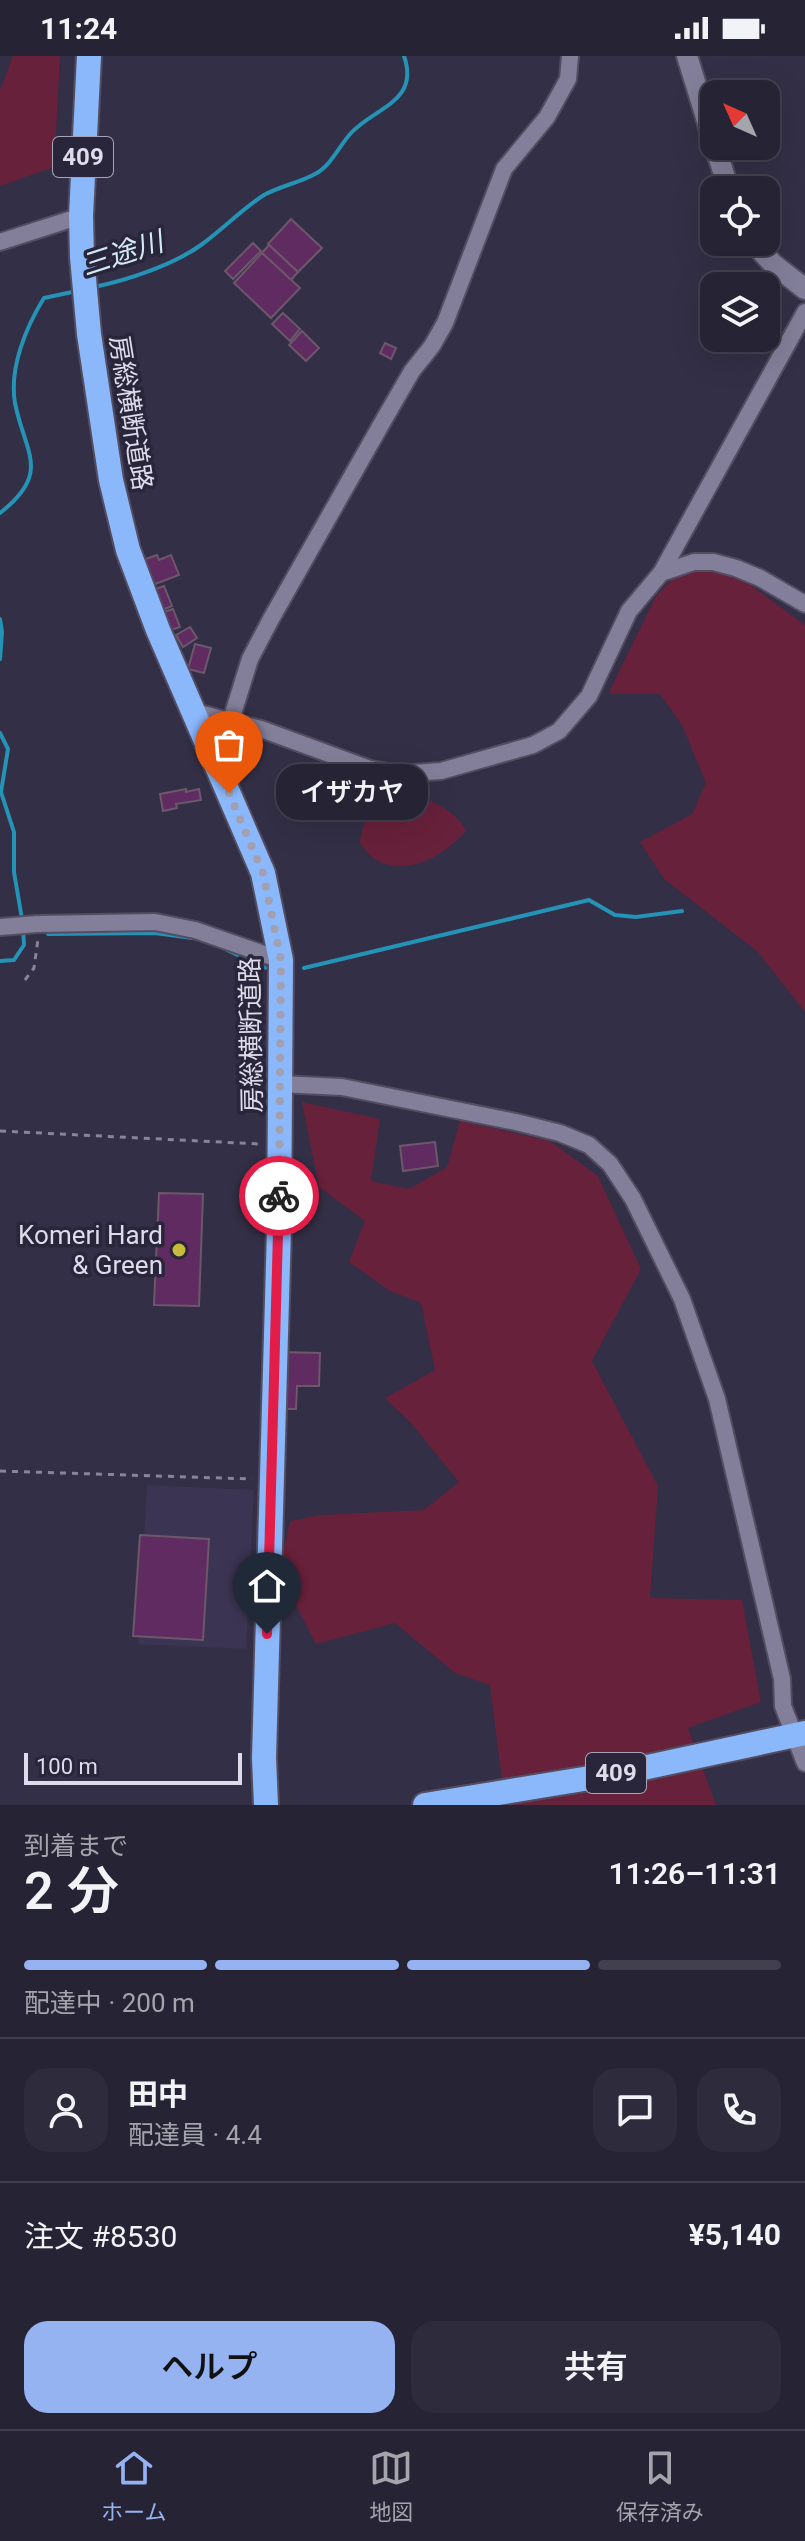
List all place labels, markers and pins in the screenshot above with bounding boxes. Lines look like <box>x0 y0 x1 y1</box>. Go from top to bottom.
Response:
pin <box>195 711 263 793</box>
callout: イザカヤ <box>277 765 429 821</box>
place label: Komeri Hard & Green <box>18 1220 163 1280</box>
marker: Komeri Hard & Green <box>170 1241 188 1259</box>
pin <box>233 1552 301 1634</box>

